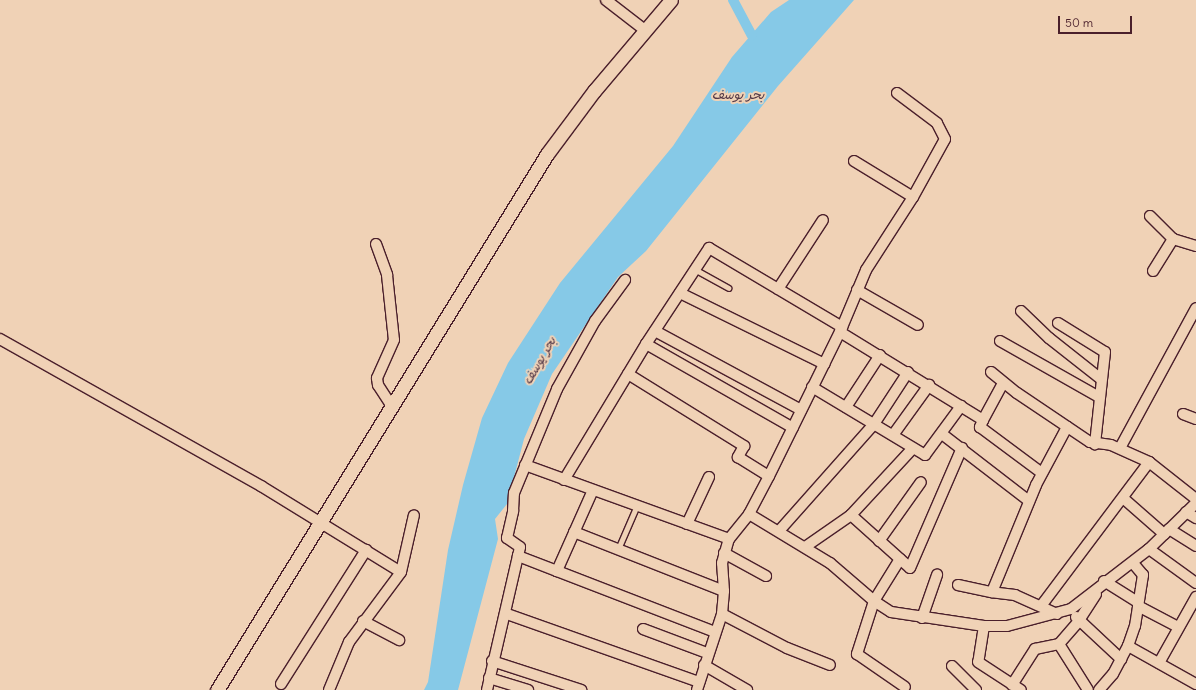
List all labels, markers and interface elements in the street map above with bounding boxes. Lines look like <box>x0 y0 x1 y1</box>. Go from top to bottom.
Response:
scale bar <box>1060 8 1134 34</box>
text: 50 m <box>1065 15 1093 30</box>
water label: بحر يوسف <box>712 87 764 103</box>
water label: بحر يوسف <box>520 334 560 388</box>

